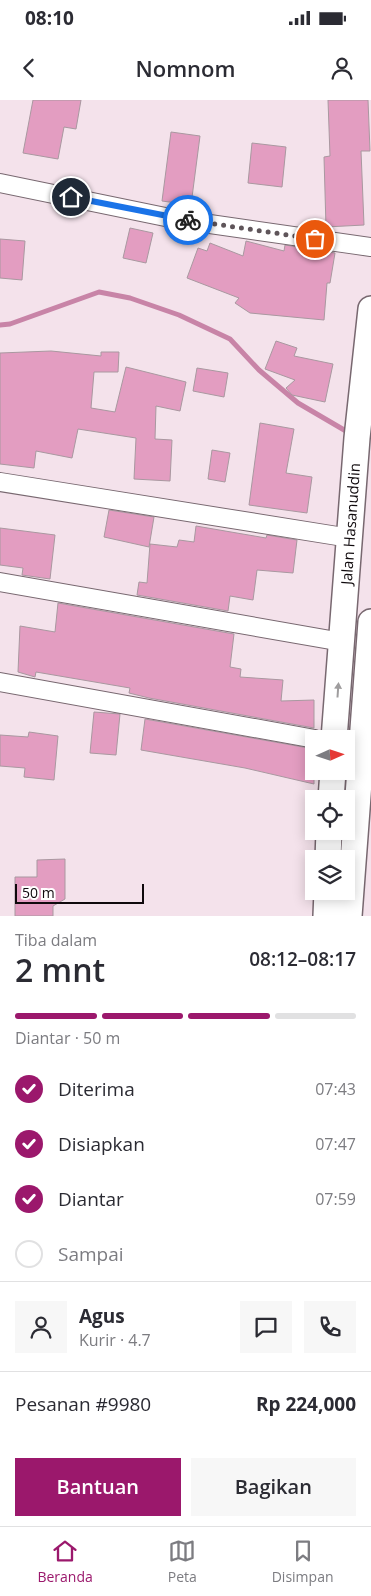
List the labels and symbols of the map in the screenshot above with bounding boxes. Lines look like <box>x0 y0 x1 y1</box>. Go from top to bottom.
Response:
pin <box>50 176 92 218</box>
courier <box>163 195 213 245</box>
pin <box>294 218 336 260</box>
street label: Jalan Hasanuddin <box>336 462 364 588</box>
one-way arrow <box>335 682 343 698</box>
north arrow <box>305 730 355 780</box>
scale bar <box>15 881 144 904</box>

